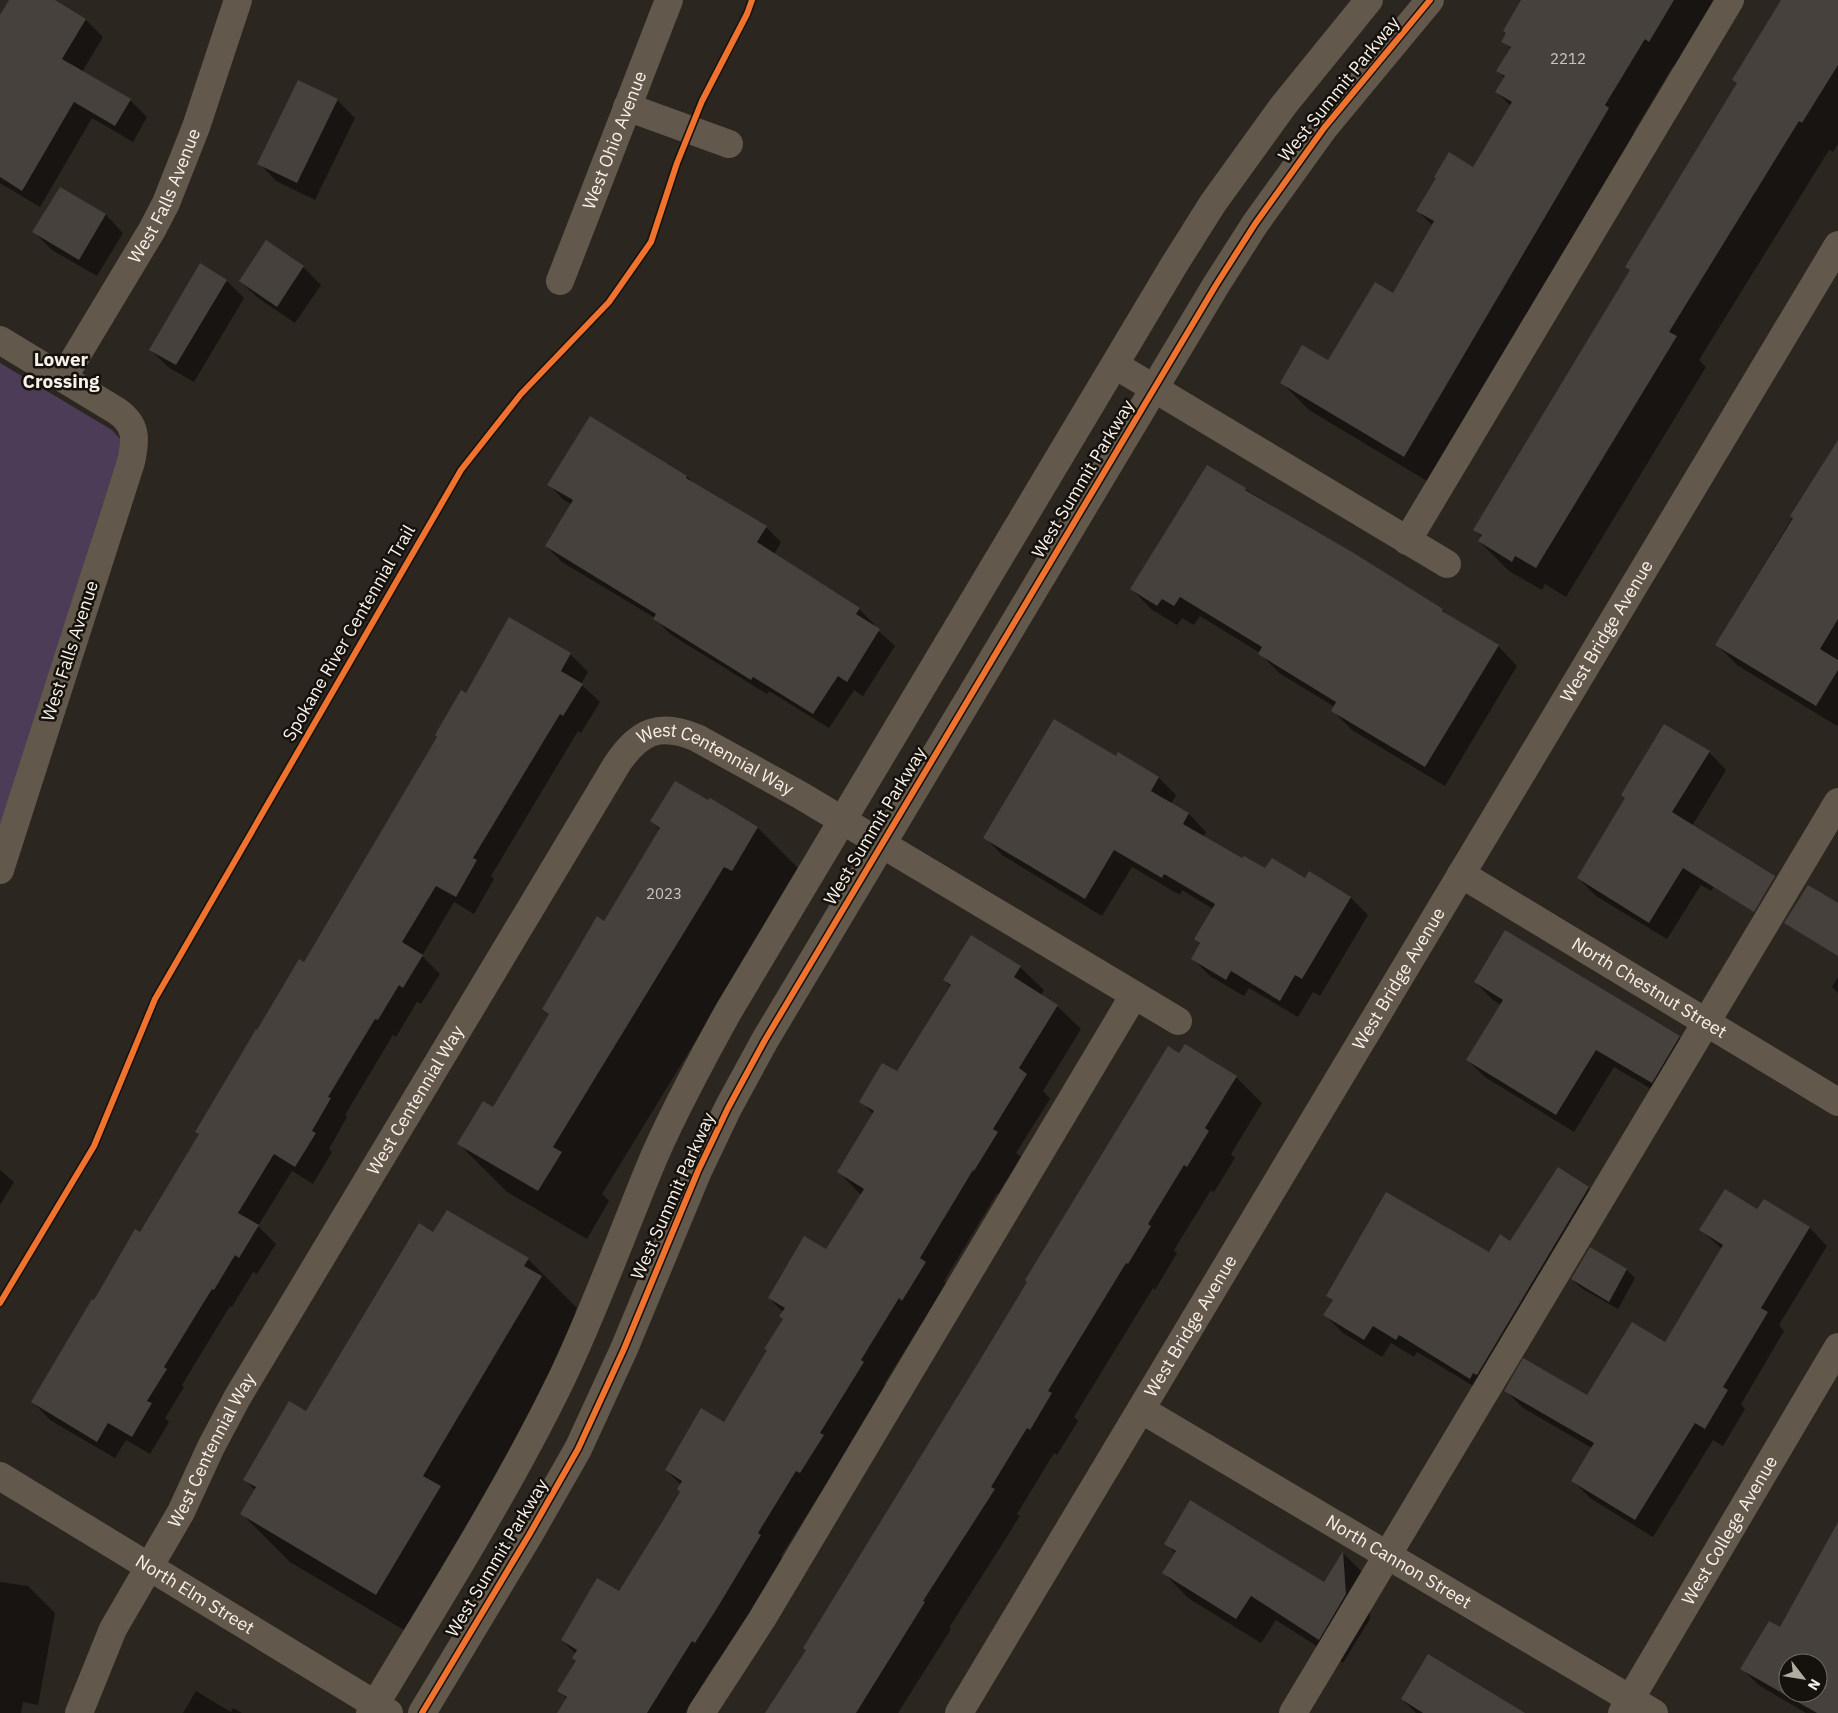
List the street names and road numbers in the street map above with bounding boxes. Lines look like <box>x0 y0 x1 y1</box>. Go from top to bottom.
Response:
street label: West Summit Parkway <box>1273 11 1404 166</box>
street label: West Ohio Avenue <box>577 67 651 213</box>
street label: West Falls Avenue <box>123 125 205 267</box>
street label: West Summit Parkway <box>1026 395 1139 562</box>
street label: Spokane River Centennial Trail <box>277 520 420 745</box>
street label: West Bridge Avenue <box>1555 555 1658 706</box>
street label: West Falls Avenue <box>36 577 103 724</box>
street label: West Centennial Way <box>633 718 798 800</box>
street label: West Summit Parkway <box>818 742 931 909</box>
street label: West Bridge Avenue <box>1347 903 1450 1054</box>
street label: North Chestnut Street <box>1568 932 1731 1043</box>
street label: West Centennial Way <box>361 1021 469 1179</box>
street label: West Summit Parkway <box>625 1109 720 1283</box>
street label: West Bridge Avenue <box>1139 1250 1242 1401</box>
street label: West Centennial Way <box>162 1368 260 1532</box>
street label: West College Avenue <box>1676 1451 1782 1609</box>
street label: West Summit Parkway <box>440 1474 553 1641</box>
street label: North Cannon Street <box>1322 1509 1476 1613</box>
street label: North Elm Street <box>131 1549 259 1639</box>

